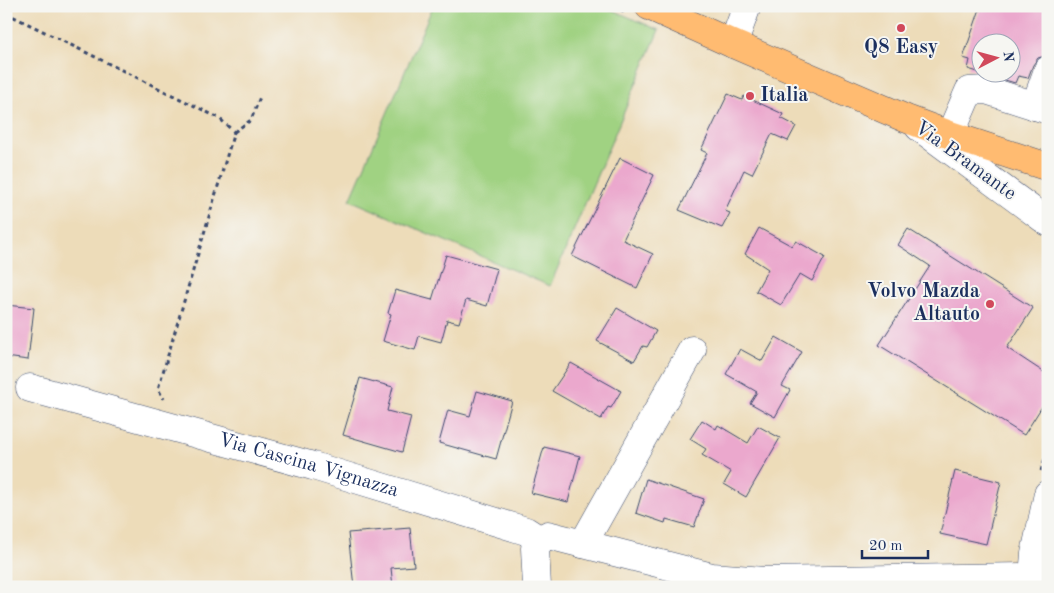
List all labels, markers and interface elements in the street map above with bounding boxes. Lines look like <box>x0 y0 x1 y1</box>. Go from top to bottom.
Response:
marker: Q8 Easy <box>895 22 907 34</box>
north arrow <box>972 32 1022 82</box>
place label: Q8 Easy <box>864 38 938 58</box>
text: N <box>1000 51 1015 63</box>
place label: Italia <box>760 86 808 106</box>
marker: Italia <box>744 90 756 102</box>
street label: Via Bramante <box>911 118 1019 204</box>
place label: Volvo Mazda Altauto <box>867 282 980 325</box>
marker: Volvo Mazda Altauto <box>984 298 996 310</box>
street label: Via Cascina Vignazza <box>216 430 401 502</box>
scale bar <box>862 528 928 560</box>
text: 20 m <box>869 539 903 554</box>

